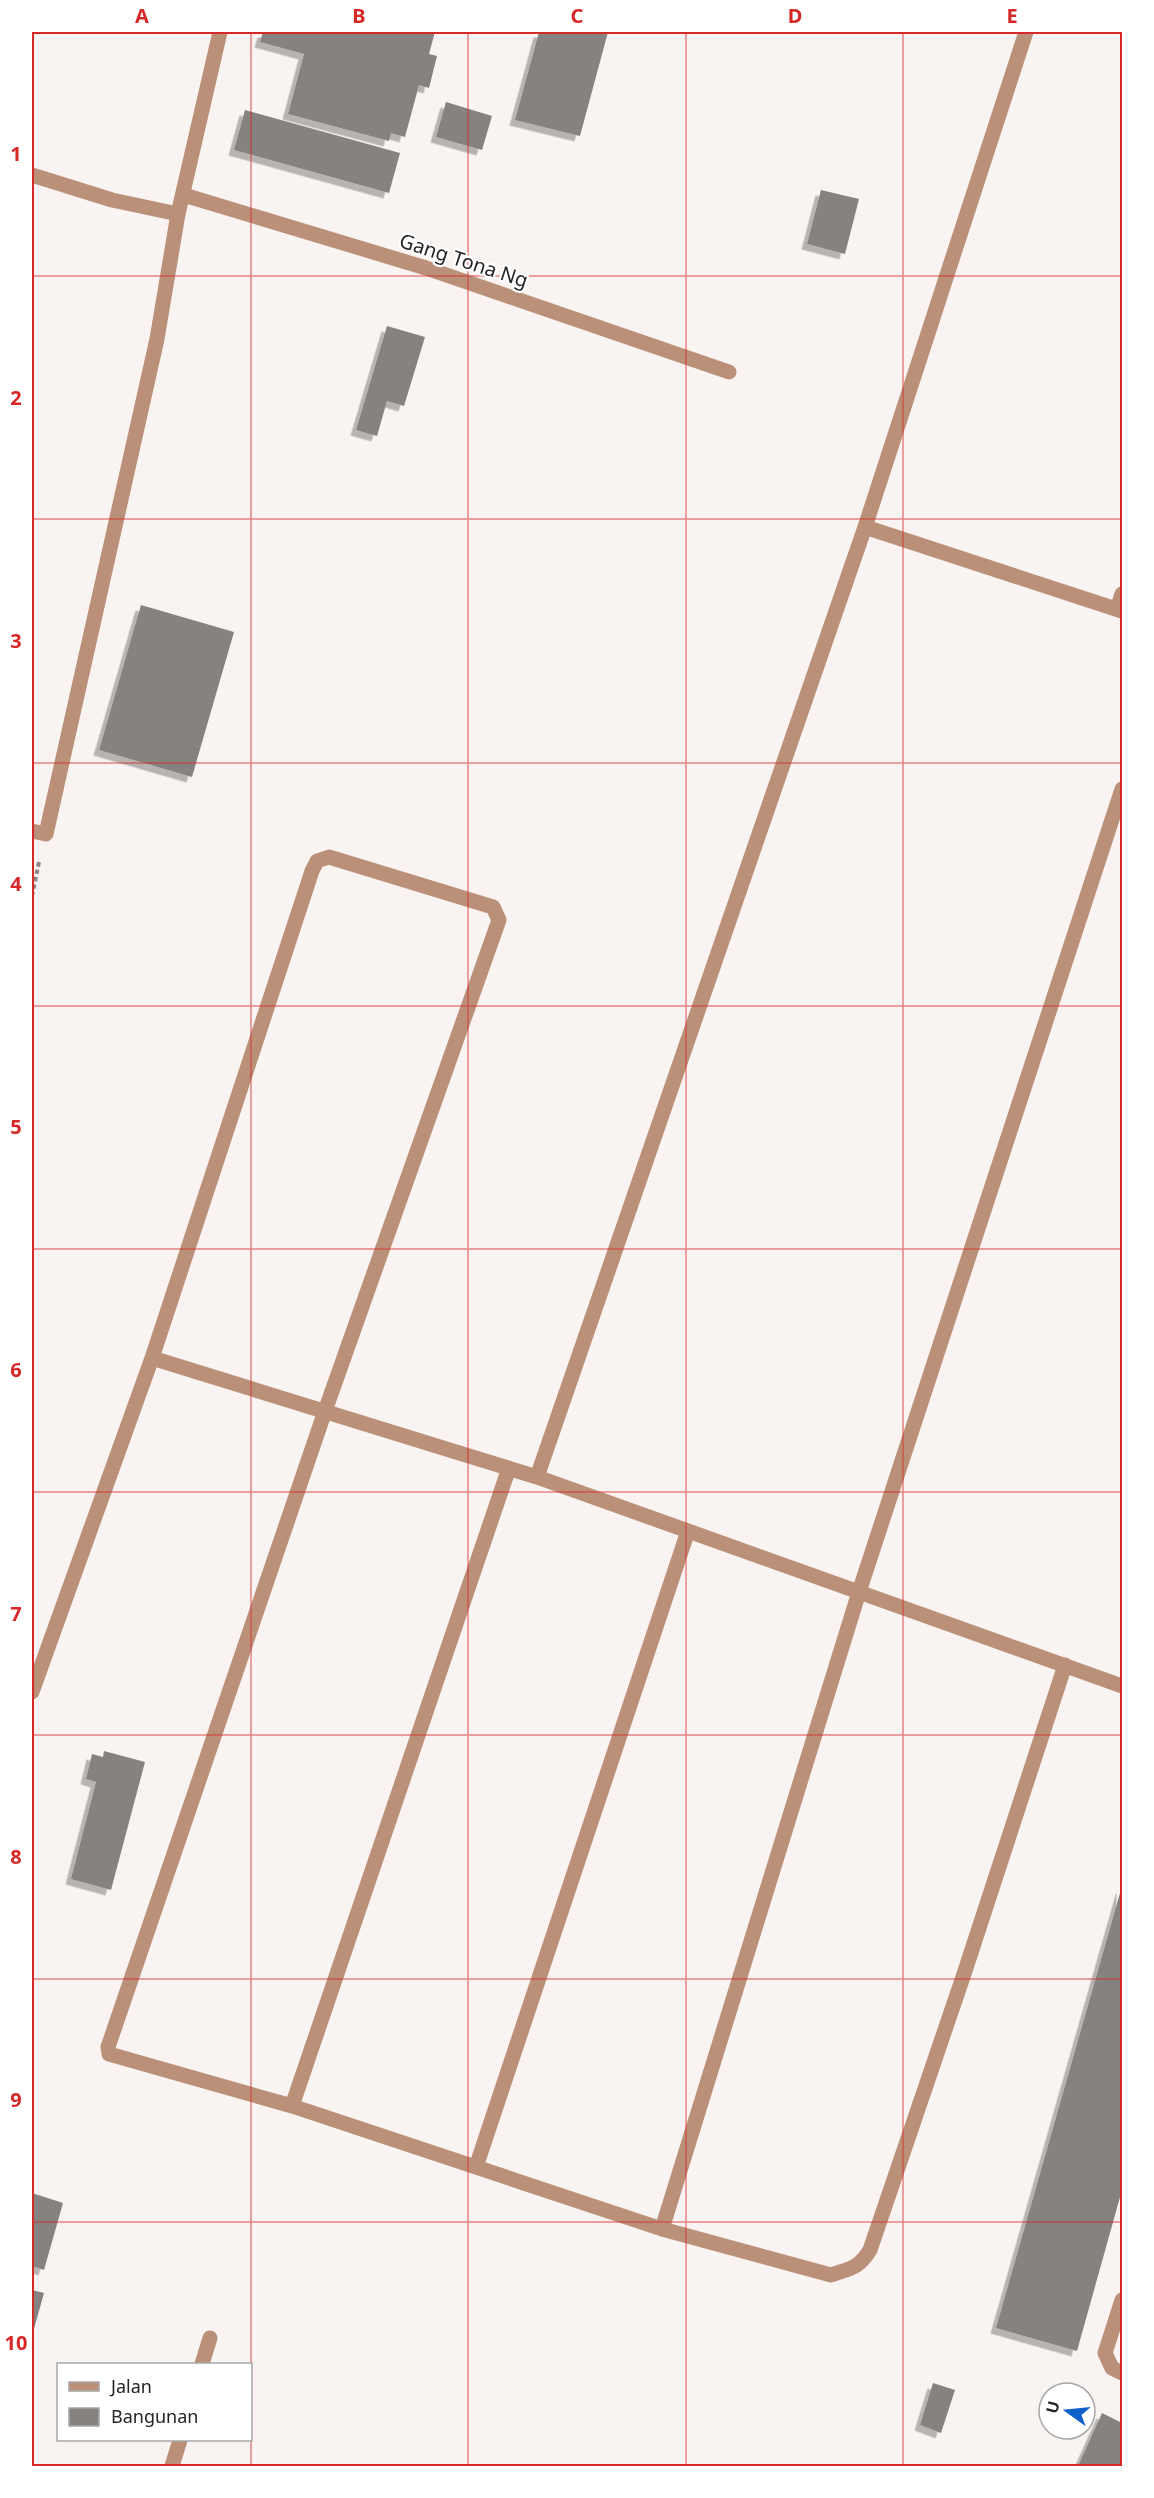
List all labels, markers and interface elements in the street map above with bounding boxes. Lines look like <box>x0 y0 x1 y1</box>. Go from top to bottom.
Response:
text: A <box>135 2 149 29</box>
text: B <box>352 2 366 29</box>
text: C <box>571 2 584 29</box>
text: D <box>788 2 802 29</box>
text: E <box>1006 2 1018 29</box>
text: 1 <box>10 140 22 167</box>
street label: Gang Tona Ng <box>396 226 532 294</box>
text: 2 <box>10 384 22 411</box>
text: 3 <box>10 627 22 654</box>
text: 4 <box>10 870 22 897</box>
text: 5 <box>10 1113 22 1140</box>
text: 6 <box>10 1356 22 1383</box>
text: 7 <box>10 1600 22 1627</box>
text: 8 <box>10 1843 22 1870</box>
text: 9 <box>10 2086 22 2113</box>
text: 10 <box>5 2329 27 2356</box>
legend <box>57 2363 252 2441</box>
text: Jalan <box>109 2374 152 2398</box>
north arrow <box>1037 2381 1097 2441</box>
text: U <box>1040 2398 1065 2416</box>
text: Bangunan <box>111 2404 198 2428</box>

